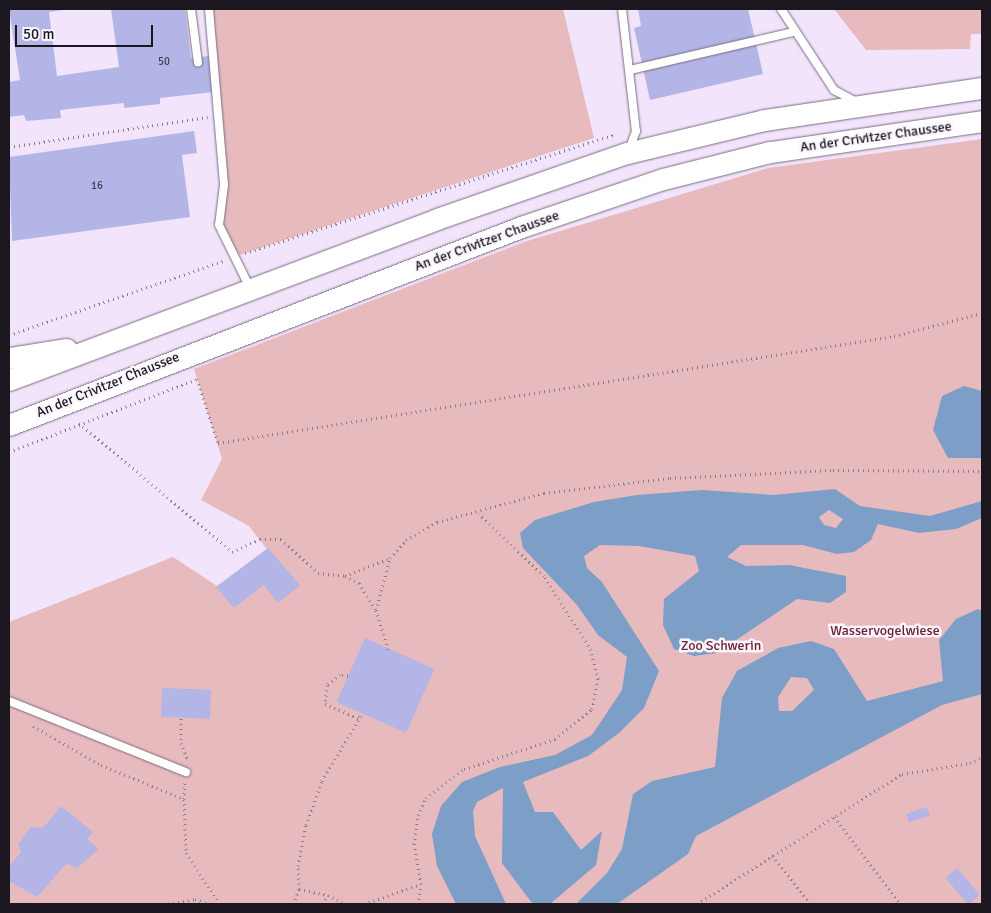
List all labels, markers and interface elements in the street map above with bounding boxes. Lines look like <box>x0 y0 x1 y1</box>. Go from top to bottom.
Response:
scale bar <box>18 15 155 47</box>
text: 50 m <box>23 25 54 43</box>
house number: 50 <box>158 55 170 69</box>
street label: An der Crivitzer Chaussee <box>799 118 953 156</box>
house number: 16 <box>91 179 103 193</box>
street label: An der Crivitzer Chaussee <box>412 207 562 275</box>
street label: An der Crivitzer Chaussee <box>34 349 182 421</box>
park label: Wasservogelwiese <box>830 623 940 639</box>
park label: Zoo Schwerin <box>681 638 761 654</box>

